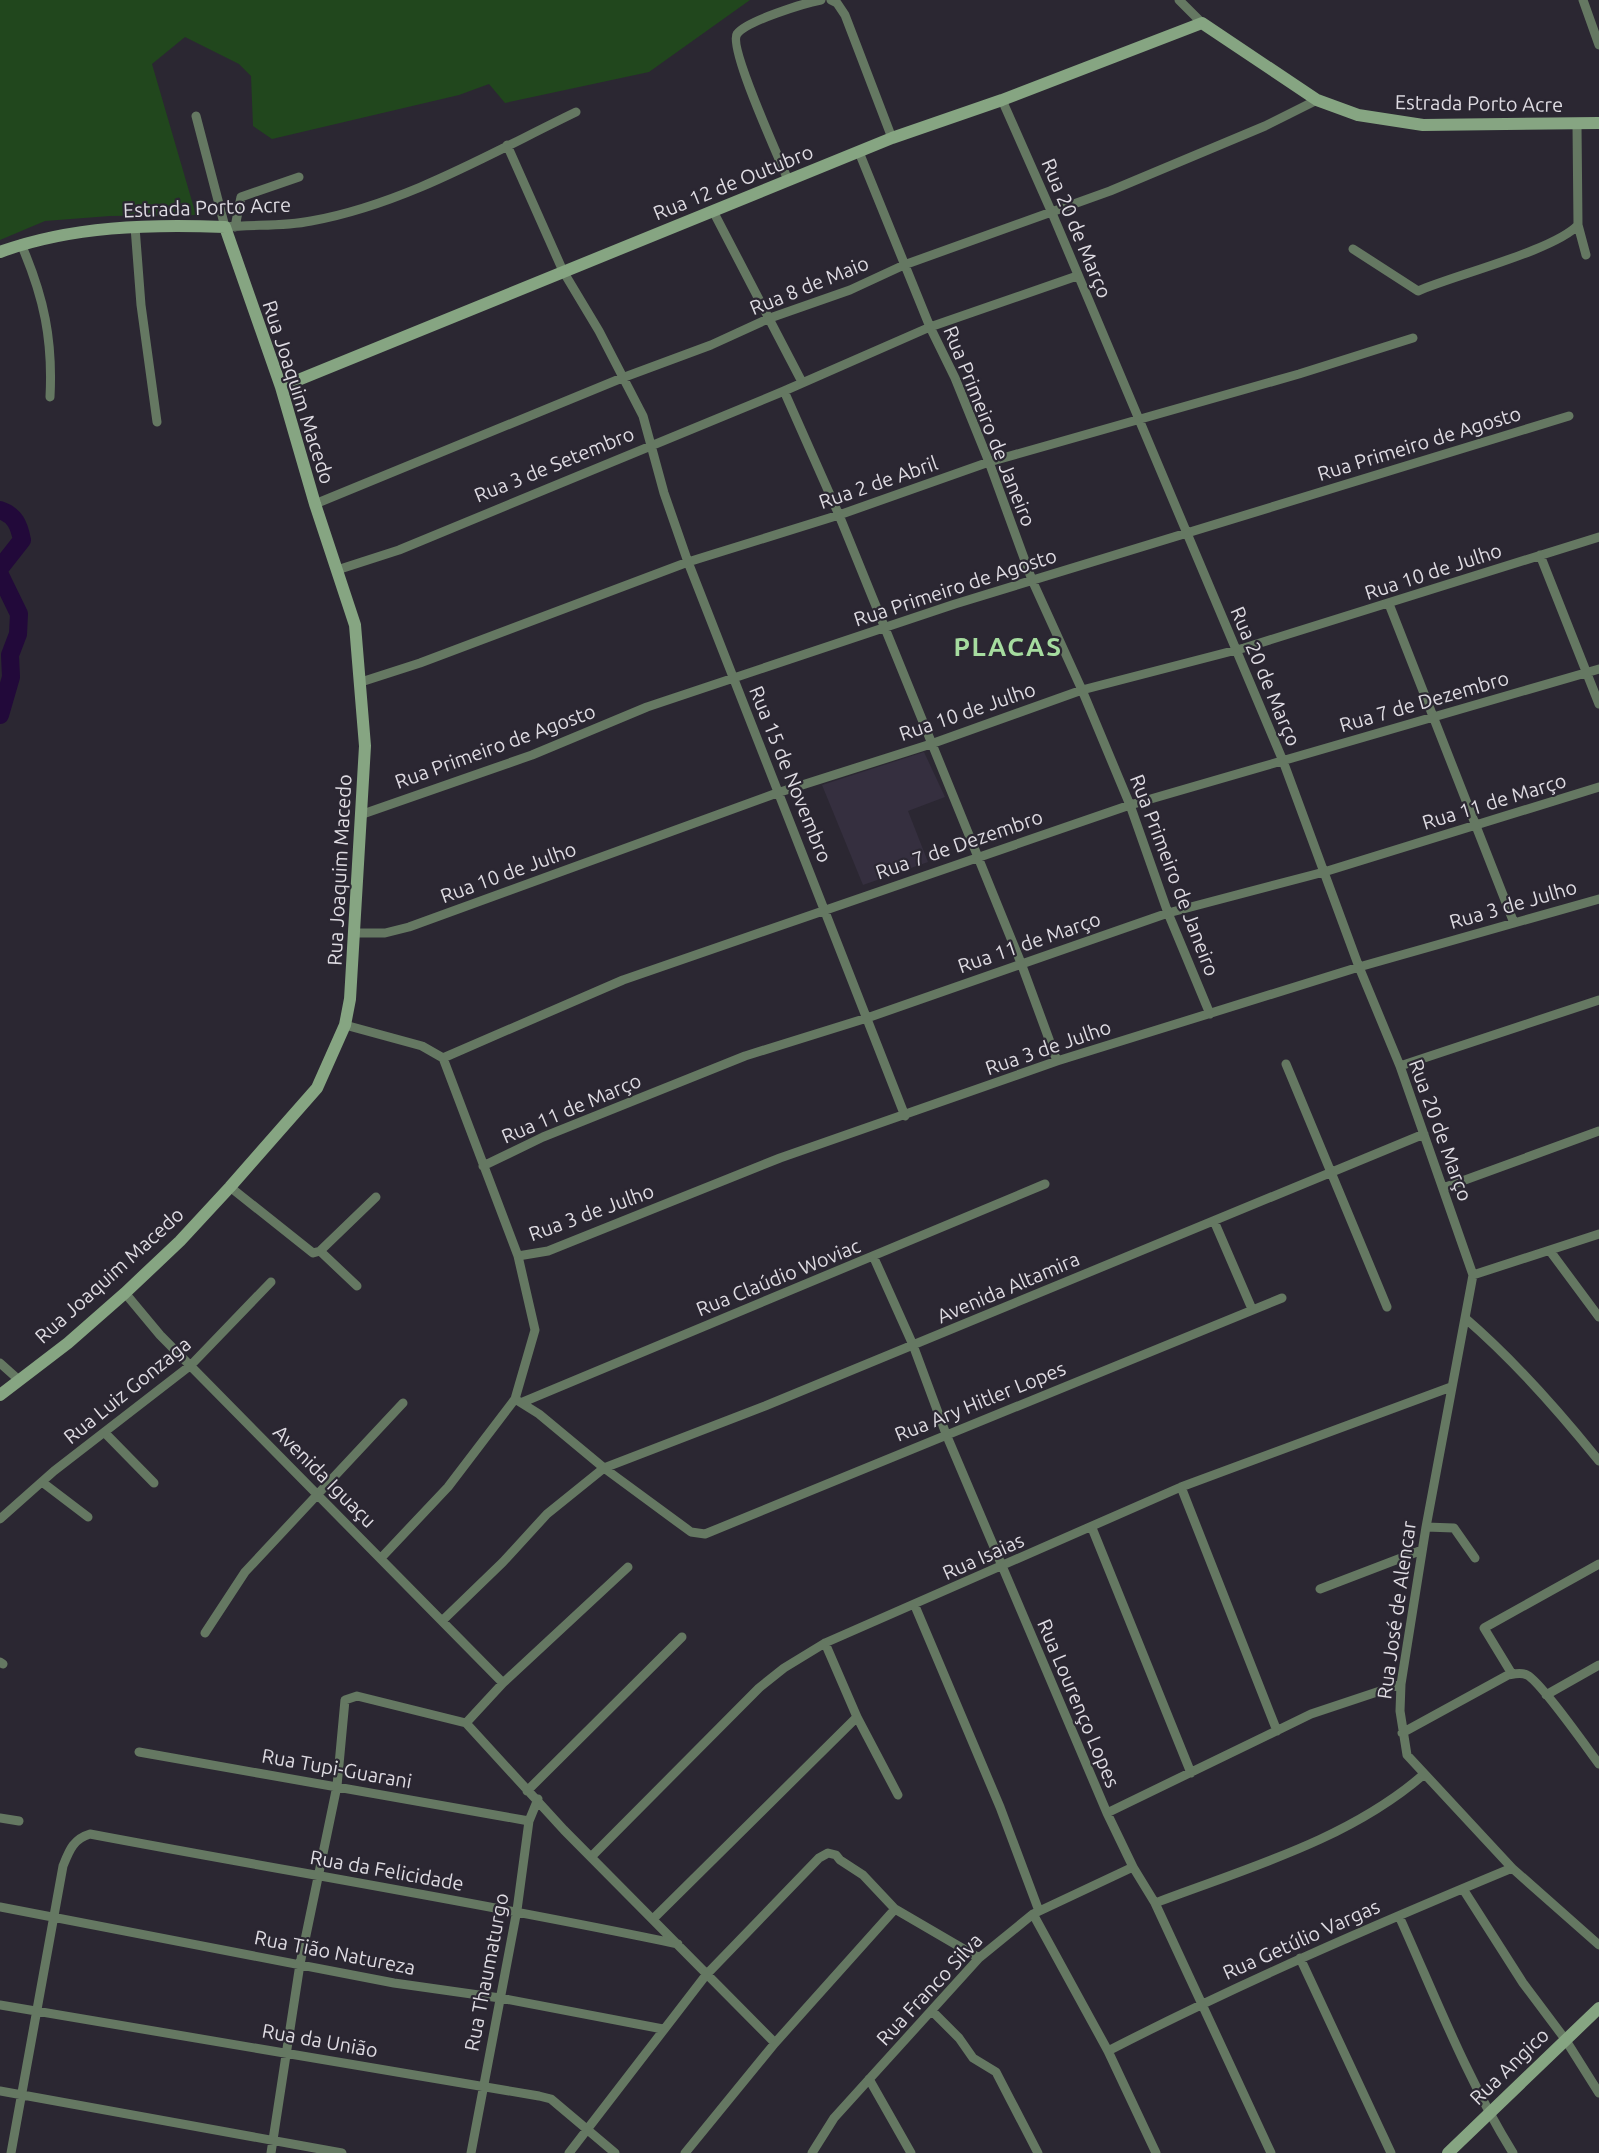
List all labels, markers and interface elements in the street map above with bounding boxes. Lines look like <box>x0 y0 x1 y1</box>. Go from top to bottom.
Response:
street label: Estrada Porto Acre <box>1395 90 1563 116</box>
street label: Rua 12 de Outubro <box>650 139 816 225</box>
street label: Rua 20 de Março <box>1037 155 1117 301</box>
street label: Estrada Porto Acre <box>123 193 291 221</box>
street label: Rua 8 de Maio <box>746 251 872 319</box>
street label: Rua Joaquim Macedo <box>258 297 340 487</box>
street label: Rua Primeiro de Janeiro <box>939 322 1041 530</box>
street label: Rua Primeiro de Agosto <box>1314 401 1524 485</box>
street label: Rua 3 de Setembro <box>471 421 637 507</box>
street label: Rua 2 de Abril <box>815 451 941 513</box>
street label: Rua 10 de Julho <box>1362 538 1504 604</box>
street label: Rua Primeiro de Agosto <box>851 543 1059 631</box>
street label: Rua 20 de Março <box>1226 603 1306 749</box>
district label: PLACAS <box>953 632 1063 661</box>
street label: Rua 7 de Dezembro <box>1337 666 1511 736</box>
street label: Rua 10 de Julho <box>896 677 1038 745</box>
street label: Rua 15 de Novembro <box>745 682 837 866</box>
street label: Rua Primeiro de Agosto <box>392 699 598 793</box>
street label: Rua 11 de Março <box>1419 768 1569 834</box>
street label: Rua Primeiro de Janeiro <box>1126 771 1224 979</box>
street label: Rua Joaquim Macedo <box>322 774 356 966</box>
street label: Rua 7 de Dezembro <box>872 805 1046 883</box>
street label: Rua 10 de Julho <box>437 837 579 907</box>
street label: Rua 3 de Julho <box>1447 875 1579 933</box>
street label: Rua 11 de Março <box>955 907 1103 977</box>
street label: Rua 3 de Julho <box>982 1015 1114 1079</box>
street label: Rua 20 de Março <box>1405 1056 1477 1204</box>
street label: Rua 11 de Março <box>498 1068 644 1148</box>
street label: Rua 3 de Julho <box>525 1179 657 1245</box>
street label: Rua Joaquim Macedo <box>30 1202 188 1348</box>
street label: Rua Claúdio Woviac <box>693 1234 863 1320</box>
street label: Avenida Altamira <box>933 1247 1083 1327</box>
street label: Rua Luiz Gonzaga <box>59 1332 195 1448</box>
street label: Rua Ary Hitler Lopes <box>891 1356 1069 1446</box>
street label: Avenida Iguaçu <box>269 1420 381 1532</box>
street label: Rua José de Alencar <box>1372 1519 1420 1701</box>
street label: Rua Isaias <box>939 1528 1027 1584</box>
street label: Rua Lourenço Lopes <box>1033 1615 1125 1791</box>
street label: Rua Tupi-Guarani <box>260 1743 414 1793</box>
street label: Rua da Felicidade <box>308 1845 466 1895</box>
street label: Rua Thaumaturgo <box>459 1891 513 2053</box>
street label: Rua Getúlio Vargas <box>1219 1894 1383 1984</box>
street label: Rua Tião Natureza <box>253 1925 417 1979</box>
street label: Rua Franco Silva <box>871 1928 987 2050</box>
street label: Rua da União <box>260 2018 380 2062</box>
street label: Rua Angico <box>1465 2023 1553 2109</box>

